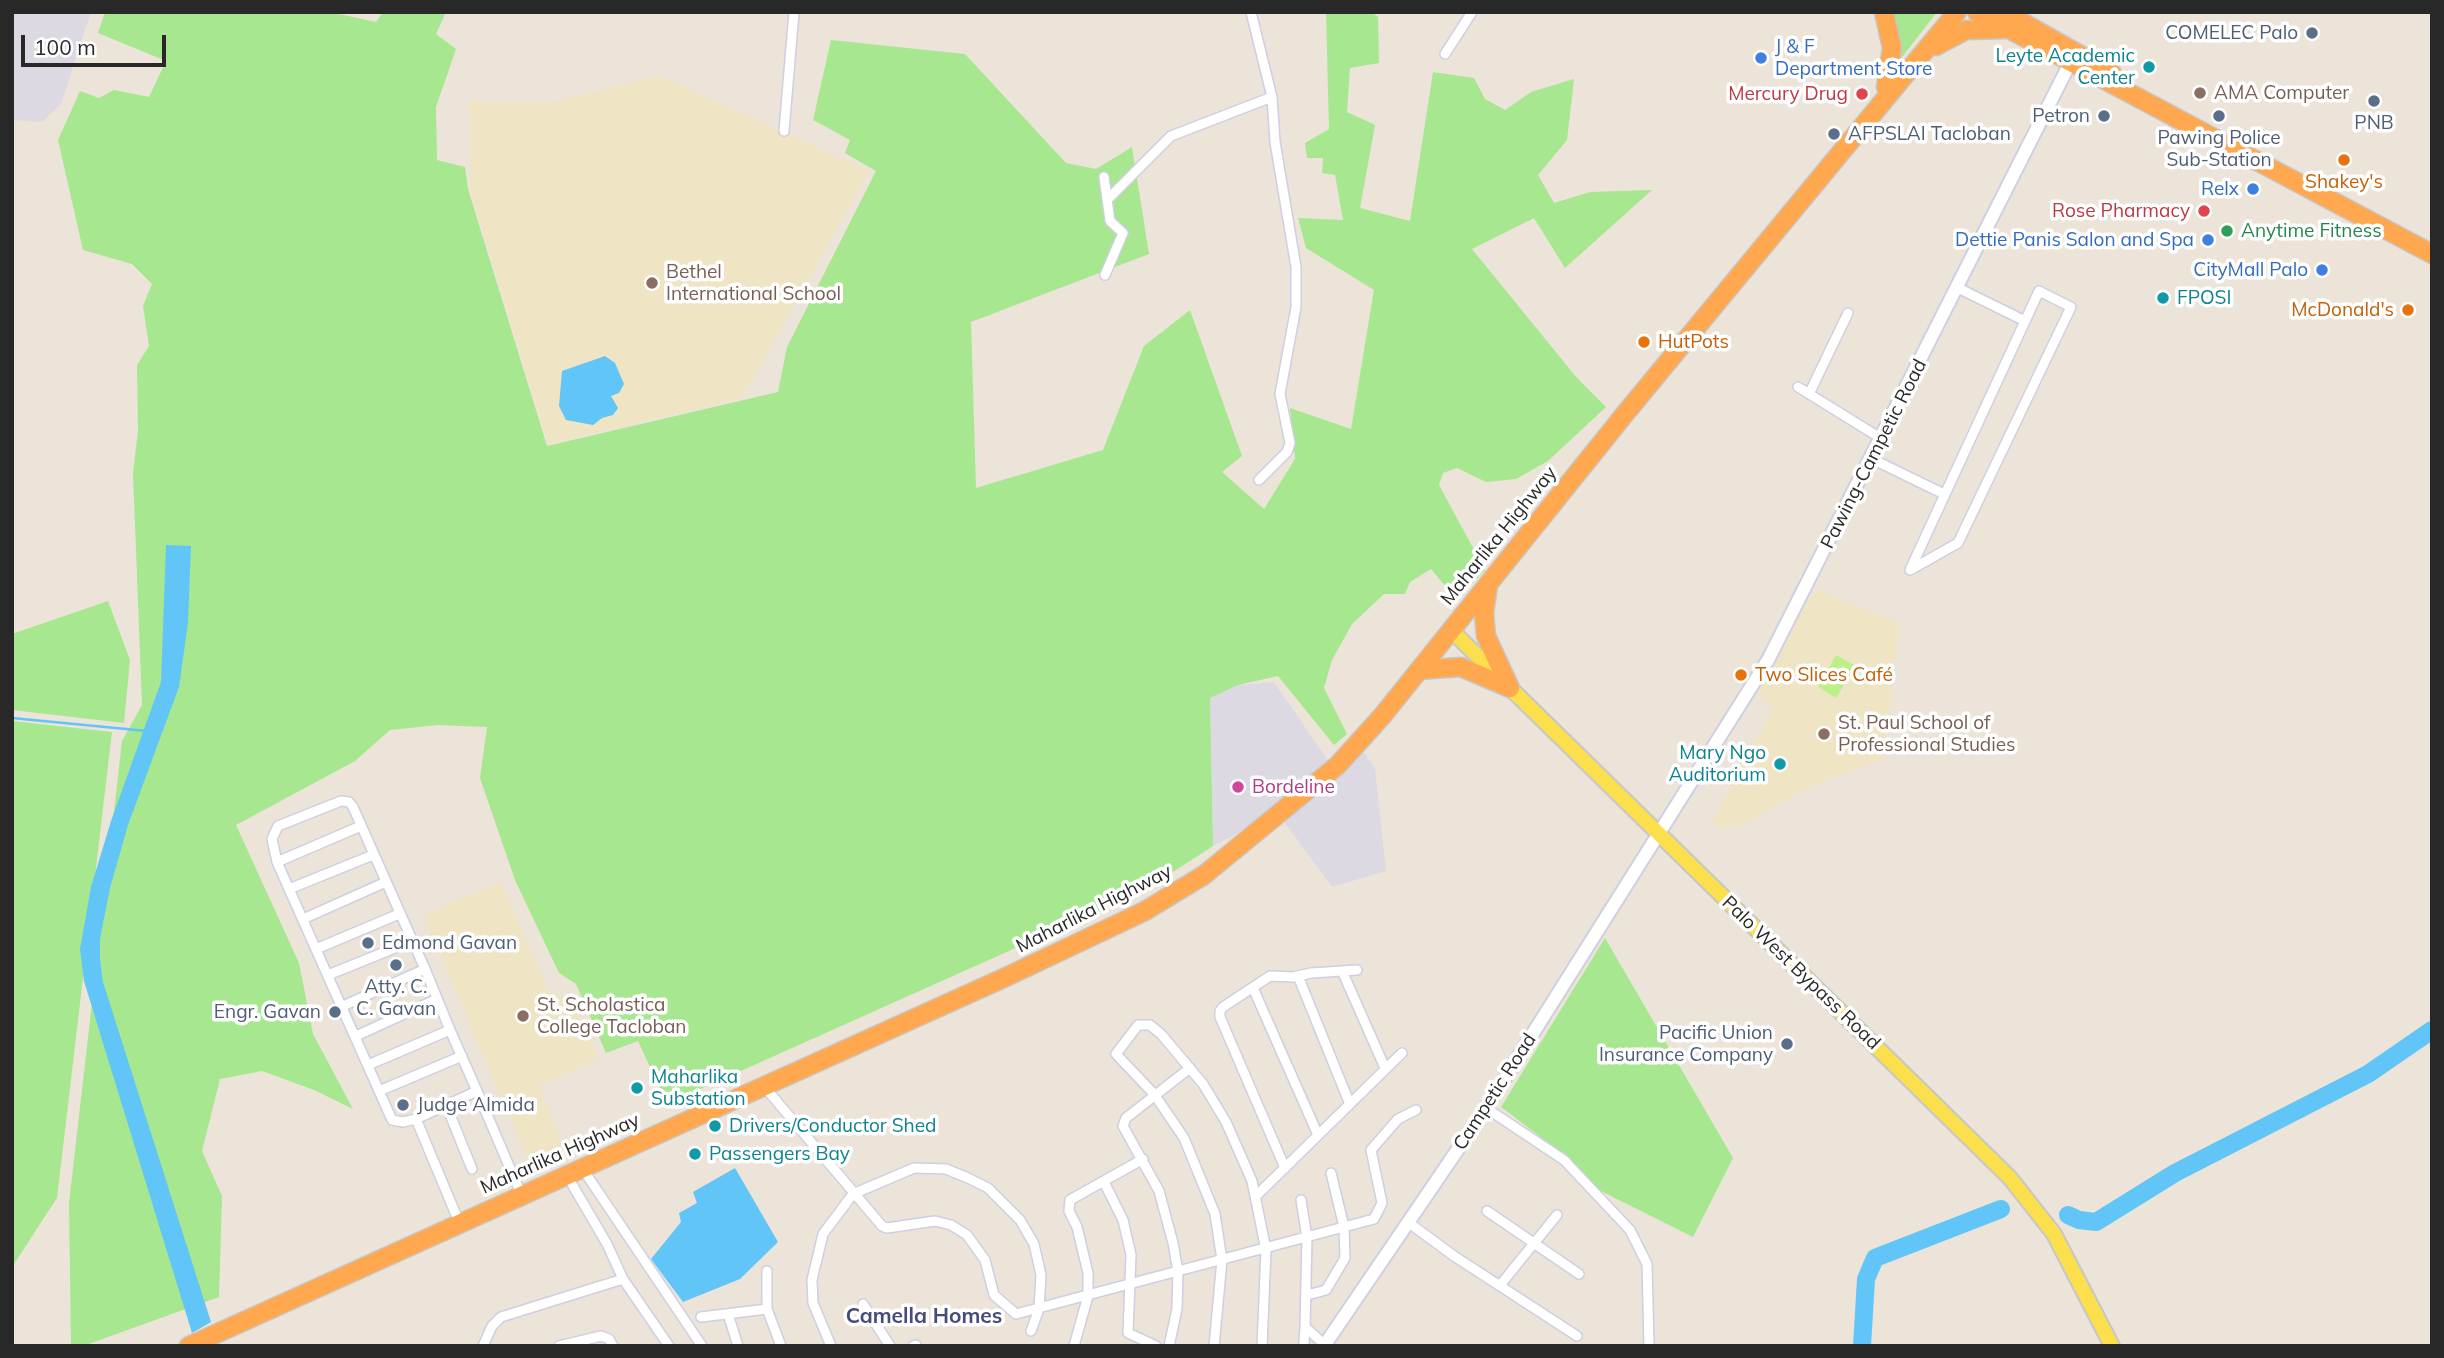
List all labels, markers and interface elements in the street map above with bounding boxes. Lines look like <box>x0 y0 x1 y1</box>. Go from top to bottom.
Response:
scale bar <box>24 21 170 65</box>
place label: COMELEC Palo <box>2165 22 2298 44</box>
marker: COMELEC Palo <box>2304 25 2320 41</box>
text: 100 m <box>34 34 96 60</box>
place label: J & F Department Store <box>1775 36 1932 80</box>
place label: Leyte Academic Center <box>1995 45 2135 89</box>
marker: J & F Department Store <box>1753 50 1769 66</box>
marker: Leyte Academic Center <box>2141 59 2157 75</box>
place label: AMA Computer <box>2214 82 2349 104</box>
place label: Mercury Drug <box>1728 83 1848 105</box>
marker: AMA Computer <box>2192 85 2208 101</box>
marker: Mercury Drug <box>1854 86 1870 102</box>
marker: PNB <box>2366 93 2382 109</box>
place label: Petron <box>2032 105 2090 127</box>
marker: Petron <box>2096 108 2112 124</box>
marker: Pawing Police Sub-Station <box>2211 108 2227 124</box>
place label: PNB <box>2354 112 2394 134</box>
place label: AFPSLAI Tacloban <box>1848 123 2011 145</box>
marker: AFPSLAI Tacloban <box>1826 126 1842 142</box>
place label: Pawing Police Sub-Station <box>2157 127 2281 171</box>
marker: Shakey's <box>2336 152 2352 168</box>
place label: Shakey's <box>2305 171 2383 193</box>
place label: Relx <box>2201 178 2239 200</box>
marker: Relx <box>2245 181 2261 197</box>
place label: Rose Pharmacy <box>2052 200 2190 222</box>
marker: Rose Pharmacy <box>2196 203 2212 219</box>
place label: Anytime Fitness <box>2241 220 2382 242</box>
marker: Anytime Fitness <box>2219 223 2235 239</box>
place label: Dettie Panis Salon and Spa <box>1955 229 2194 251</box>
marker: Dettie Panis Salon and Spa <box>2200 232 2216 248</box>
place label: CityMall Palo <box>2193 259 2308 281</box>
place label: Bethel International School <box>666 261 841 305</box>
marker: CityMall Palo <box>2314 262 2330 278</box>
marker: Bethel International School <box>644 275 660 291</box>
place label: FPOSI <box>2177 287 2231 309</box>
marker: FPOSI <box>2155 290 2171 306</box>
place label: McDonald's <box>2291 299 2394 321</box>
marker: McDonald's <box>2400 302 2416 318</box>
place label: HutPots <box>1658 331 1729 353</box>
marker: HutPots <box>1636 334 1652 350</box>
street label: Pawing-Campetic Road <box>1816 355 1932 553</box>
street label: Maharlika Highway <box>1436 462 1562 610</box>
place label: Two Slices Café <box>1755 664 1893 686</box>
marker: Two Slices Café <box>1733 667 1749 683</box>
place label: St. Paul School of Professional Studies <box>1838 712 2016 756</box>
marker: St. Paul School of Professional Studies <box>1816 726 1832 742</box>
place label: Mary Ngo Auditorium <box>1669 742 1766 786</box>
marker: Mary Ngo Auditorium <box>1772 756 1788 772</box>
place label: Bordeline <box>1252 776 1335 798</box>
marker: Bordeline <box>1230 779 1246 795</box>
street label: Maharlika Highway <box>1012 860 1176 958</box>
street label: Palo West Bypass Road <box>1717 891 1885 1055</box>
place label: Edmond Gavan <box>382 932 517 954</box>
marker: Edmond Gavan <box>360 935 376 951</box>
marker: Atty. C. C. Gavan <box>388 957 404 973</box>
place label: Atty. C. C. Gavan <box>356 976 436 1020</box>
place label: St. Scholastica College Tacloban <box>537 994 686 1038</box>
place label: Engr. Gavan <box>214 1001 321 1023</box>
marker: Engr. Gavan <box>327 1004 343 1020</box>
marker: St. Scholastica College Tacloban <box>515 1008 531 1024</box>
place label: Pacific Union Insurance Company <box>1599 1022 1773 1066</box>
street label: Campetic Road <box>1449 1029 1541 1155</box>
marker: Pacific Union Insurance Company <box>1779 1036 1795 1052</box>
place label: Maharlika Substation <box>651 1066 746 1110</box>
marker: Maharlika Substation <box>629 1080 645 1096</box>
place label: Judge Almida <box>417 1094 535 1116</box>
marker: Judge Almida <box>395 1097 411 1113</box>
street label: Maharlika Highway <box>477 1109 643 1199</box>
place label: Drivers/Conductor Shed <box>729 1115 936 1137</box>
marker: Drivers/Conductor Shed <box>707 1118 723 1134</box>
place label: Passengers Bay <box>709 1143 850 1165</box>
marker: Passengers Bay <box>687 1146 703 1162</box>
district label: Camella Homes <box>846 1304 1002 1330</box>

